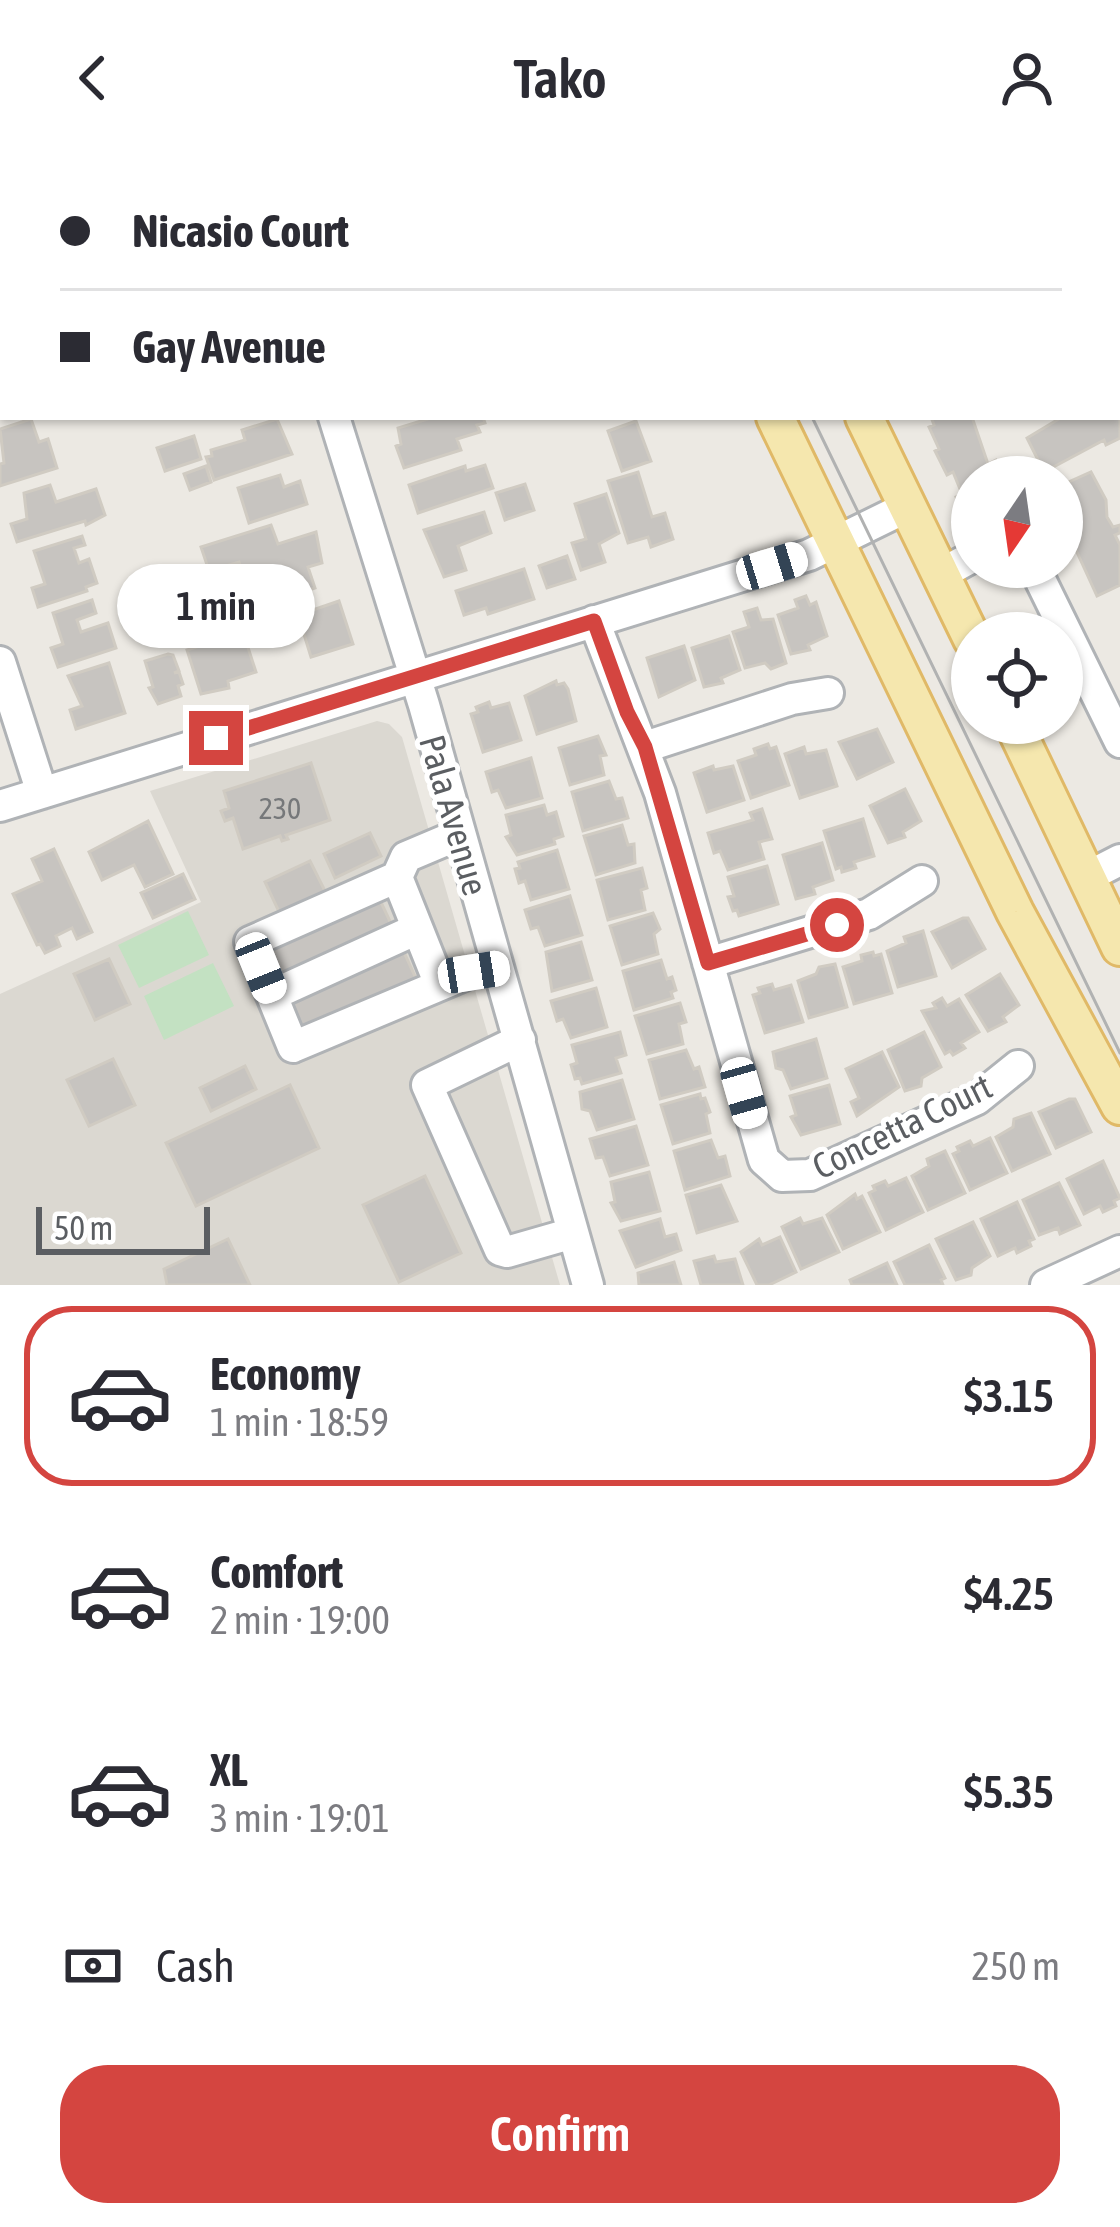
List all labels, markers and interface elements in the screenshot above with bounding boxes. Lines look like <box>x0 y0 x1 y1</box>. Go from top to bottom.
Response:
icon: back <box>60 45 126 111</box>
icon: person <box>994 45 1060 111</box>
text: Tako <box>513 48 607 109</box>
text: Nicasio Court <box>132 205 349 257</box>
text: Gay Avenue <box>132 321 326 373</box>
north arrow <box>951 456 1083 588</box>
map controls <box>951 456 1083 744</box>
car <box>732 538 812 594</box>
callout: 1 min <box>117 564 315 648</box>
text: 1 min <box>176 584 256 628</box>
button: locate <box>951 612 1083 744</box>
route end <box>189 711 243 765</box>
street label: Pala Avenue <box>411 730 497 900</box>
house number: 230 <box>259 791 301 825</box>
route start <box>810 898 864 952</box>
car <box>231 928 291 1008</box>
car <box>436 949 512 995</box>
car <box>717 1053 771 1133</box>
street label: Concetta Court <box>806 1065 998 1187</box>
scale bar <box>36 1201 210 1254</box>
text: 50 m <box>54 1209 113 1247</box>
icon: car <box>66 1342 174 1450</box>
text: Economy <box>210 1348 361 1400</box>
text: $3.15 <box>964 1370 1054 1422</box>
text: 1 min · 18:59 <box>210 1400 389 1444</box>
icon: car <box>66 1540 174 1648</box>
text: Comfort <box>210 1546 343 1598</box>
text: $4.25 <box>964 1568 1054 1620</box>
text: 2 min · 19:00 <box>210 1598 390 1642</box>
icon: car <box>66 1738 174 1846</box>
text: XL <box>210 1744 248 1796</box>
text: $5.35 <box>964 1766 1054 1818</box>
text: 3 min · 19:01 <box>210 1796 390 1840</box>
icon: cash <box>60 1933 126 1999</box>
text: Cash <box>156 1940 235 1992</box>
text: 250 m <box>972 1944 1060 1988</box>
button: Confirm <box>60 2065 1060 2203</box>

